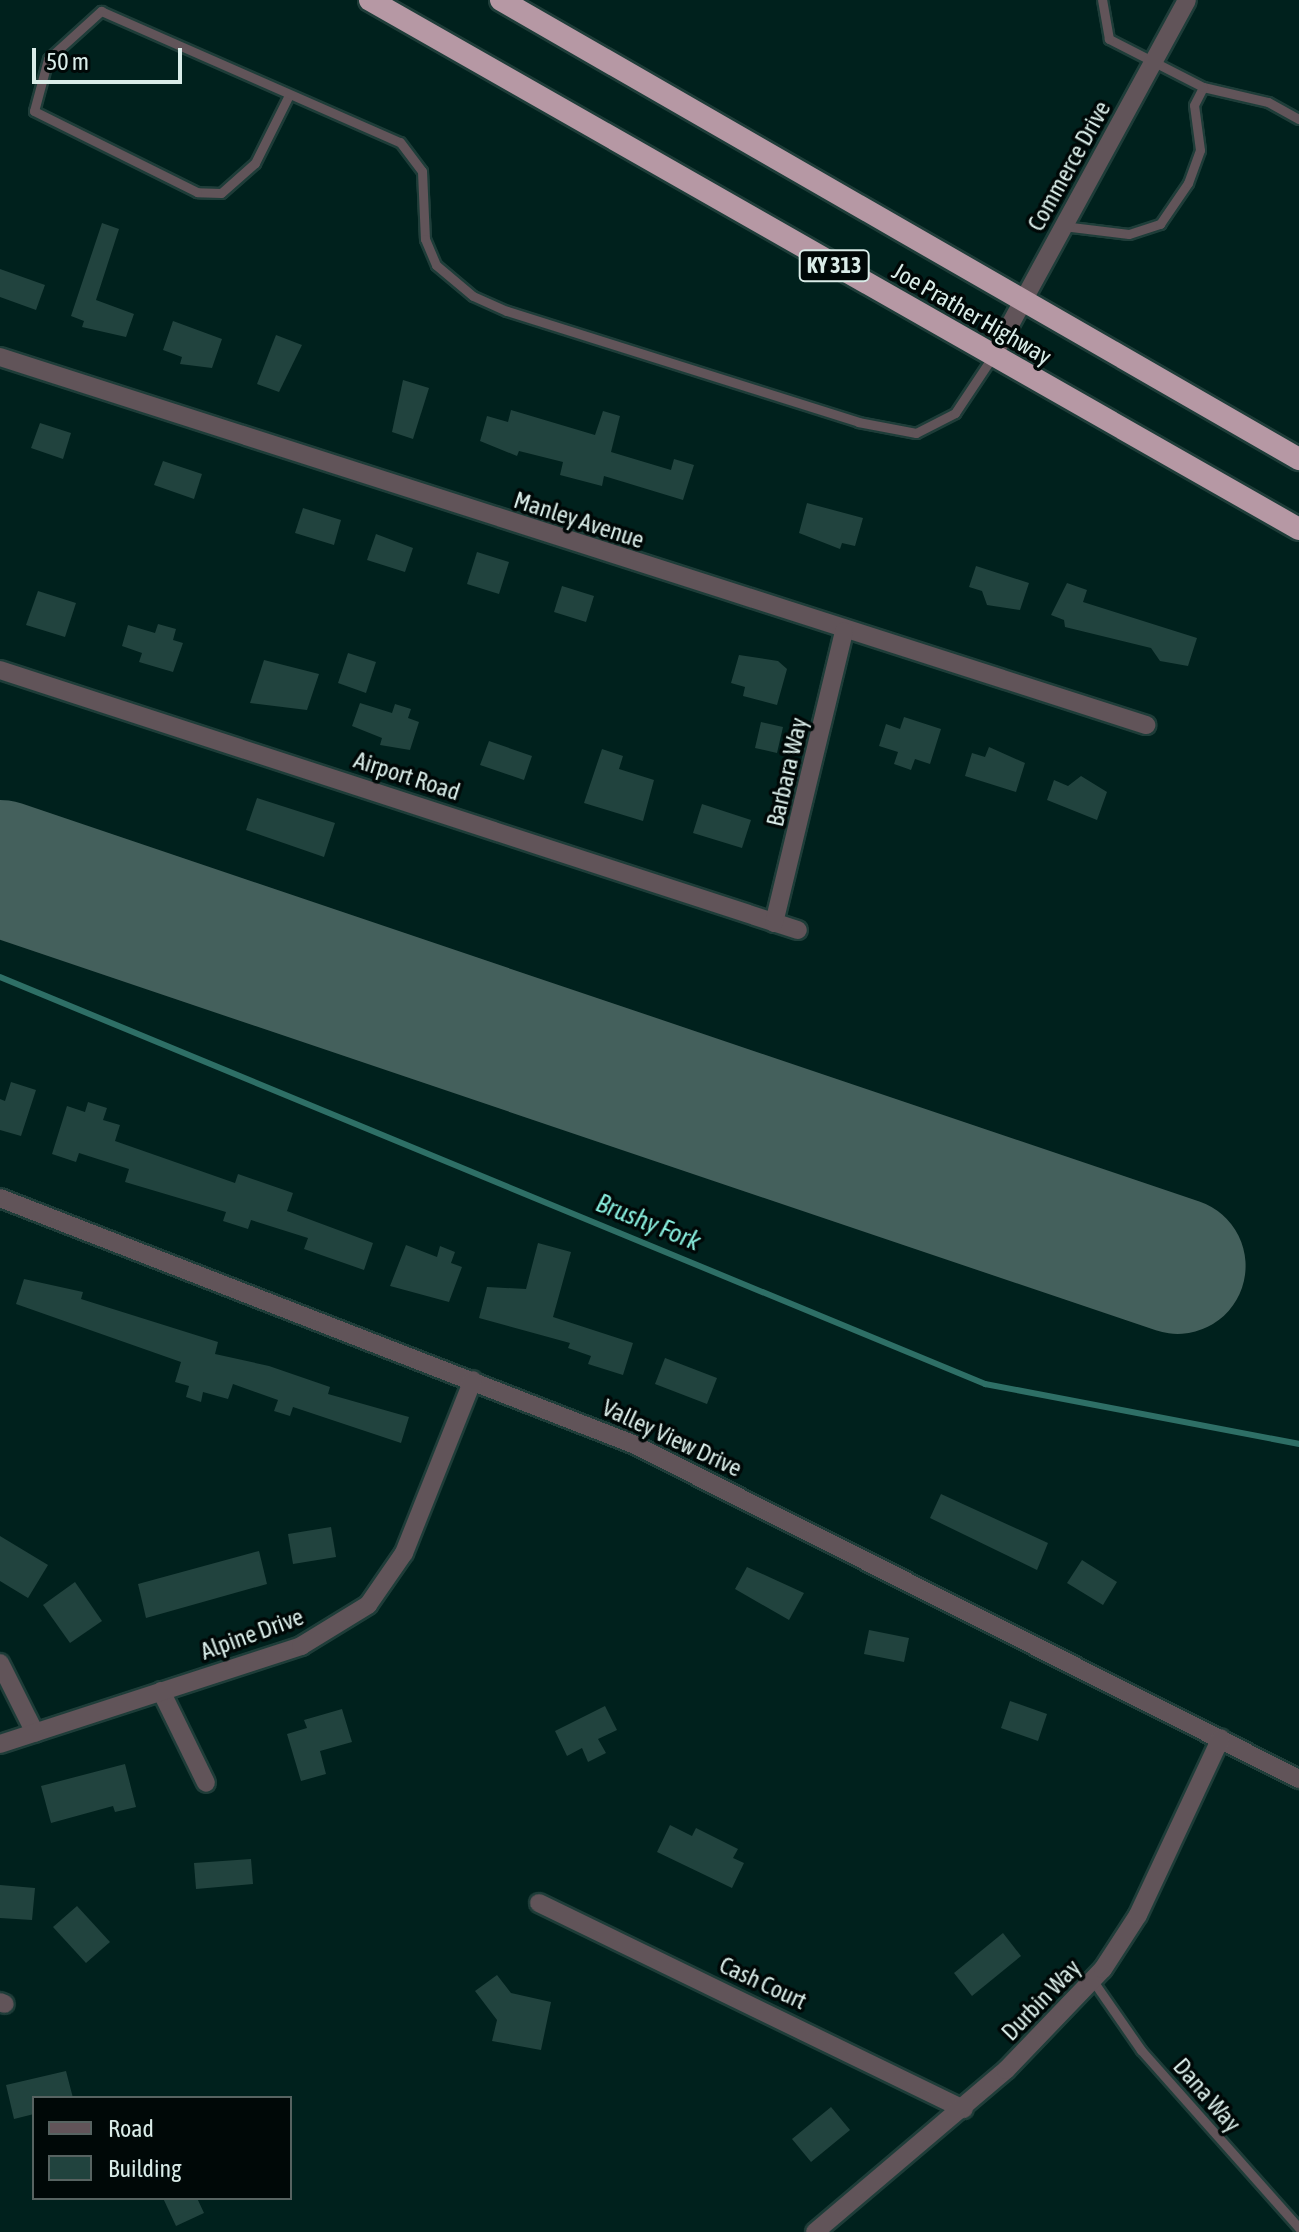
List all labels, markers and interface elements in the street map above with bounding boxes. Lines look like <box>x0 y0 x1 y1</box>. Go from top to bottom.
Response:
scale bar <box>36 32 186 82</box>
text: 50 m <box>46 48 89 75</box>
street label: Commerce Drive <box>1021 96 1117 236</box>
road number: KY 313 <box>798 248 870 284</box>
street label: Joe Prather Highway <box>887 257 1057 371</box>
street label: Manley Avenue <box>510 485 648 555</box>
street label: Barbara Way <box>760 715 814 829</box>
street label: Airport Road <box>350 745 464 807</box>
water label: Brushy Fork <box>591 1188 705 1258</box>
street label: Valley View Drive <box>598 1393 746 1483</box>
street label: Alpine Drive <box>197 1602 307 1666</box>
street label: Cash Court <box>715 1950 811 2016</box>
street label: Durbin Way <box>995 1953 1087 2047</box>
street label: Dana Way <box>1167 2052 1247 2138</box>
legend <box>32 2096 292 2200</box>
text: Road <box>108 2115 154 2142</box>
text: Building <box>108 2155 181 2182</box>

